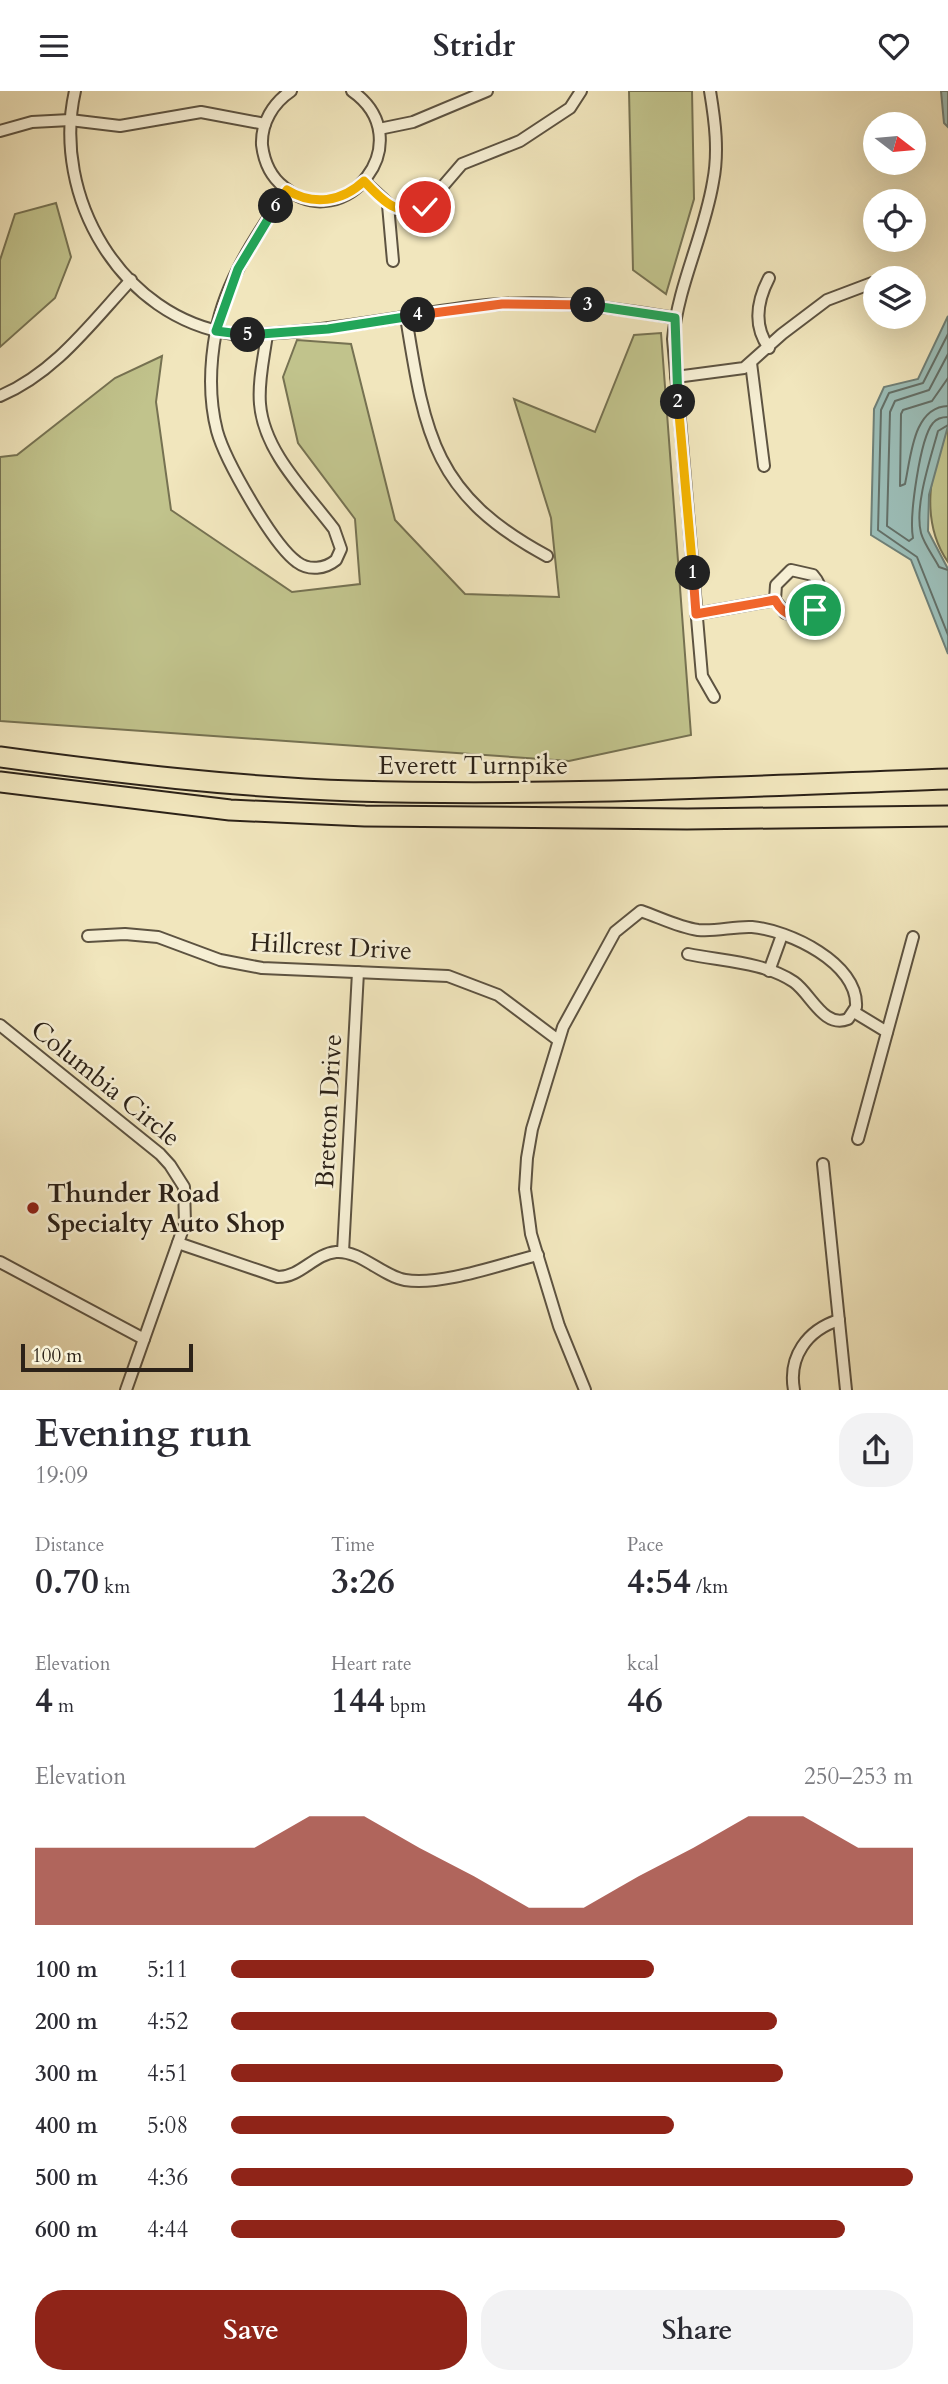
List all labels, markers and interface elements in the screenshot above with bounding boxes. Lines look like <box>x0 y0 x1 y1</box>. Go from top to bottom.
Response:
text: Stridr <box>433 24 515 68</box>
icon: menu <box>35 27 73 65</box>
icon: heart <box>875 27 913 65</box>
north arrow <box>863 112 926 175</box>
map controls <box>863 112 926 329</box>
pin <box>395 177 455 237</box>
pin: 6 <box>258 188 294 223</box>
icon: check <box>406 188 444 226</box>
button: locate <box>863 189 926 252</box>
text: 6 <box>271 192 280 218</box>
button: layers <box>863 266 926 329</box>
pin: 3 <box>570 287 606 323</box>
text: 3 <box>583 291 592 317</box>
pin: 4 <box>400 297 436 333</box>
text: 4 <box>413 301 422 327</box>
pin: 5 <box>230 317 266 353</box>
text: 5 <box>243 321 252 347</box>
pin: 2 <box>660 385 696 419</box>
text: 2 <box>673 388 682 414</box>
pin: 1 <box>676 555 710 591</box>
text: 1 <box>688 559 697 585</box>
pin <box>785 580 845 640</box>
icon: arrive <box>796 591 834 629</box>
street label: Everett Turnpike <box>378 748 568 783</box>
street label: Hillcrest Drive <box>249 925 413 968</box>
street label: Columbia Circle <box>23 1012 188 1155</box>
street label: Bretton Drive <box>307 1033 350 1189</box>
place label: Thunder Road Specialty Auto Shop <box>47 1176 285 1241</box>
marker: Thunder Road Specialty Auto Shop <box>25 1200 41 1216</box>
scale bar <box>21 1341 192 1373</box>
text: 100 m <box>32 1343 82 1369</box>
text: Evening run <box>35 1408 251 1460</box>
button: share <box>839 1413 913 1487</box>
text: 19:09 <box>35 1460 88 1491</box>
text: Distance <box>35 1532 104 1558</box>
text: Time <box>331 1532 375 1558</box>
text: Pace <box>627 1532 664 1558</box>
text: 0.70 <box>35 1558 99 1606</box>
text: 3:26 <box>331 1558 395 1606</box>
text: 4:54 <box>627 1558 691 1606</box>
text: km <box>99 1574 130 1600</box>
text: /km <box>691 1574 728 1600</box>
text: Elevation <box>35 1651 110 1677</box>
text: Heart rate <box>331 1651 412 1677</box>
text: kcal <box>627 1651 659 1677</box>
text: 4 <box>35 1677 53 1725</box>
text: 144 <box>331 1677 385 1725</box>
text: 46 <box>627 1677 663 1725</box>
text: m <box>53 1693 74 1719</box>
text: bpm <box>385 1693 426 1719</box>
text: Elevation <box>35 1761 126 1792</box>
text: 250–253 m <box>804 1761 913 1792</box>
text: 100 m <box>35 1954 98 1985</box>
text: 5:11 <box>147 1954 188 1985</box>
text: 200 m <box>35 2006 98 2037</box>
text: 4:52 <box>147 2006 188 2037</box>
text: 300 m <box>35 2058 98 2089</box>
text: 4:51 <box>147 2058 188 2089</box>
text: 400 m <box>35 2110 98 2141</box>
text: 5:08 <box>147 2110 188 2141</box>
text: 500 m <box>35 2162 98 2193</box>
text: 4:36 <box>147 2162 188 2193</box>
text: 600 m <box>35 2214 98 2245</box>
text: 4:44 <box>147 2214 188 2245</box>
button: Save <box>35 2290 467 2370</box>
button: Share <box>481 2290 913 2370</box>

